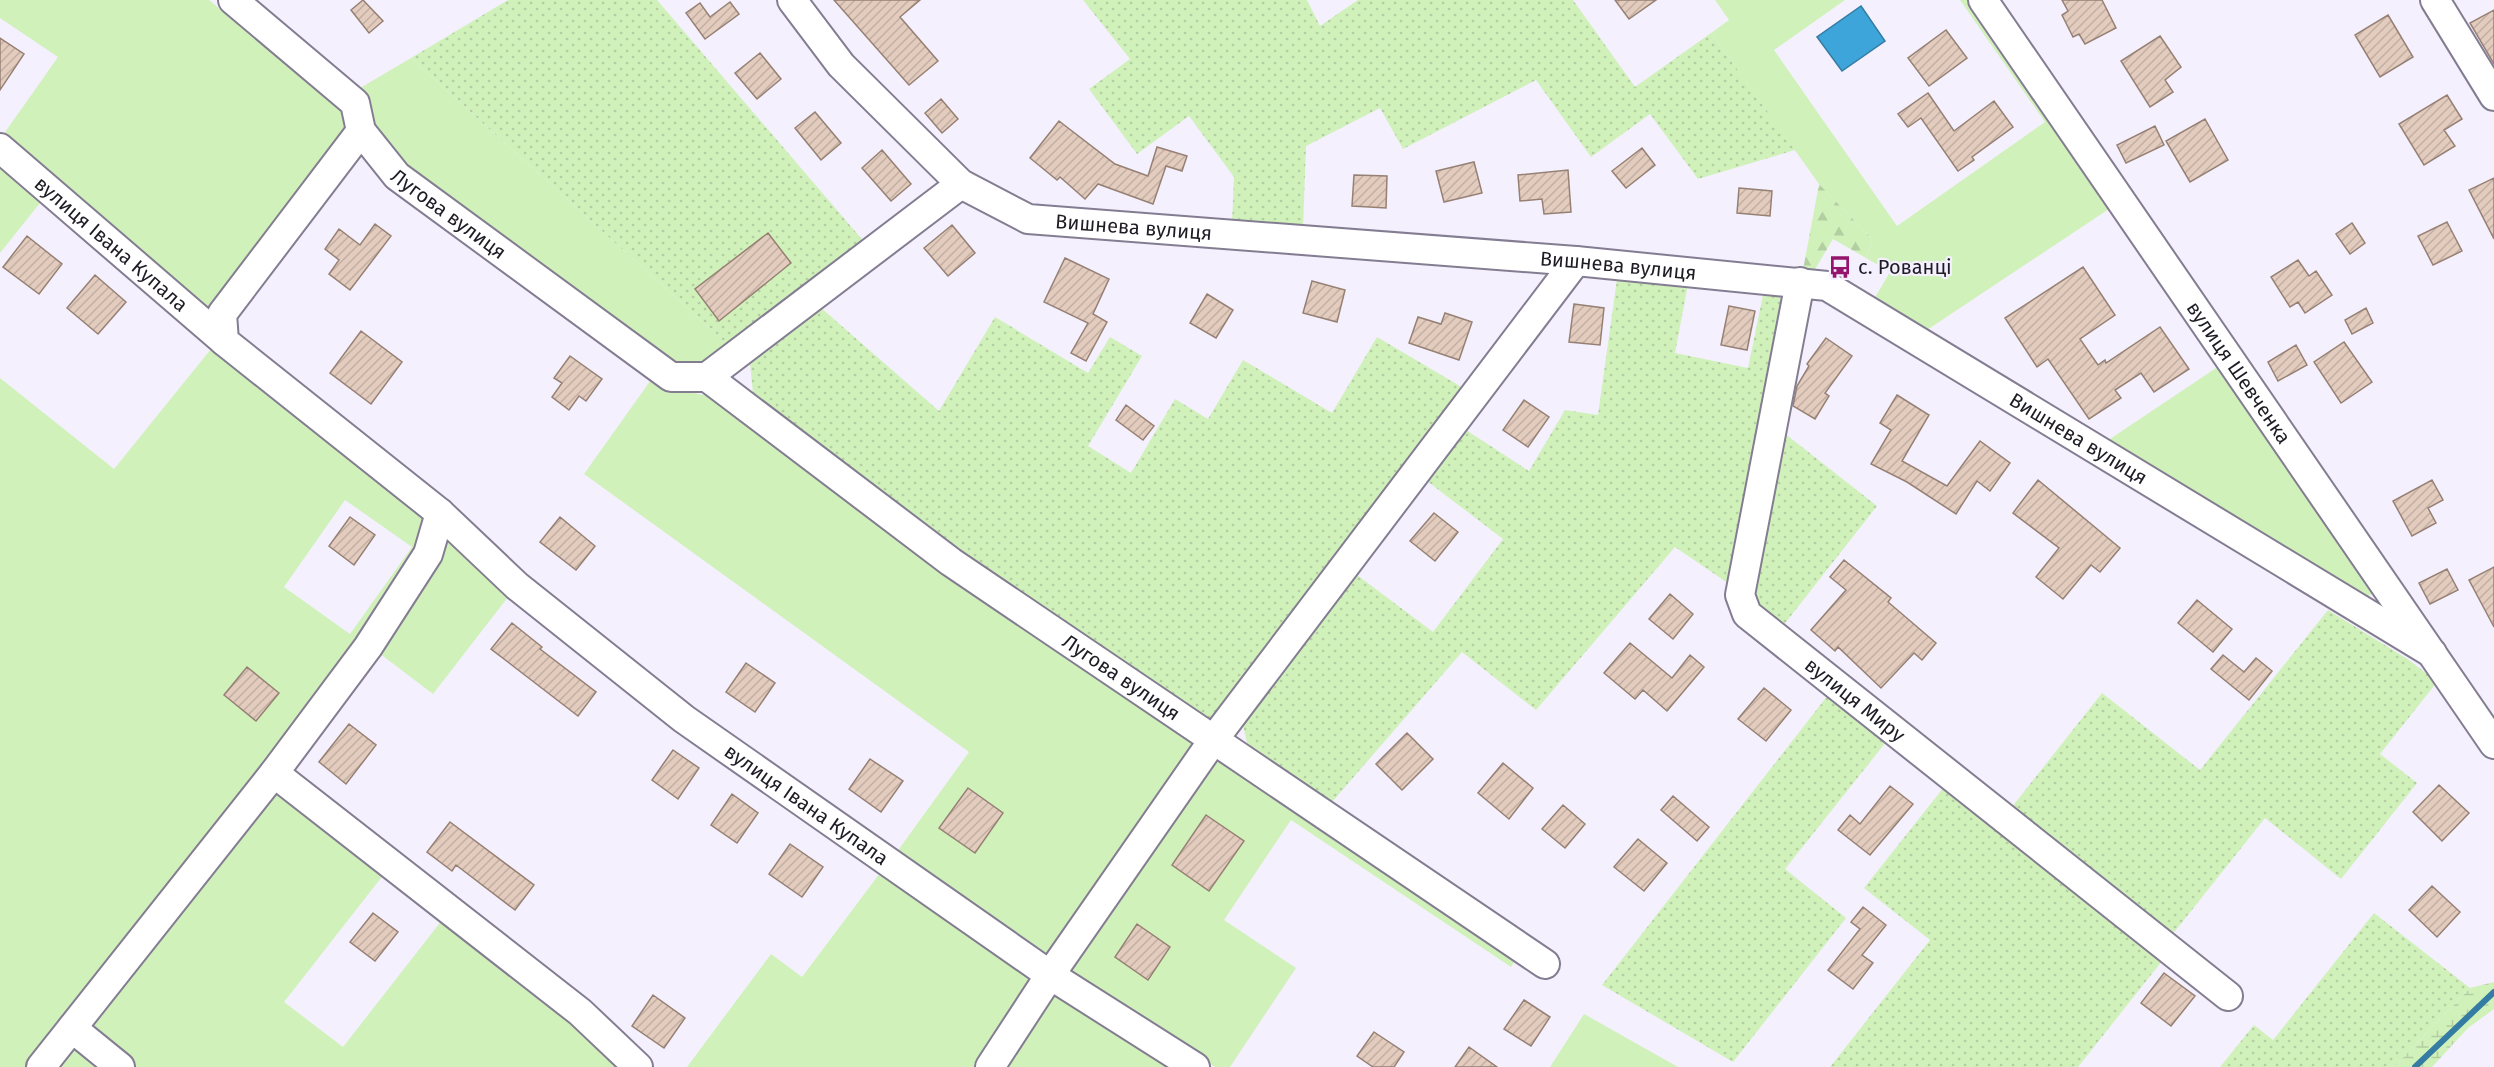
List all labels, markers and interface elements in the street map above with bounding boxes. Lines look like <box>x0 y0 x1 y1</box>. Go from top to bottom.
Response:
street label: Лугова вулиця <box>386 164 511 264</box>
street label: вулиця Івана Купала <box>30 171 193 317</box>
street label: Вишнева вулиця <box>1054 209 1213 245</box>
street label: Вишнева вулиця <box>1539 246 1698 285</box>
bus stop icon: с. Рованці <box>1827 254 1853 280</box>
place label: с. Рованці <box>1858 255 1952 279</box>
street label: вулиця Шевченка <box>2182 297 2296 448</box>
street label: Вишнева вулиця <box>2005 388 2152 490</box>
street label: Лугова вулиця <box>1058 629 1185 726</box>
street label: вулиця Миру <box>1800 653 1910 747</box>
street label: вулиця Івана Купала <box>720 739 893 870</box>

